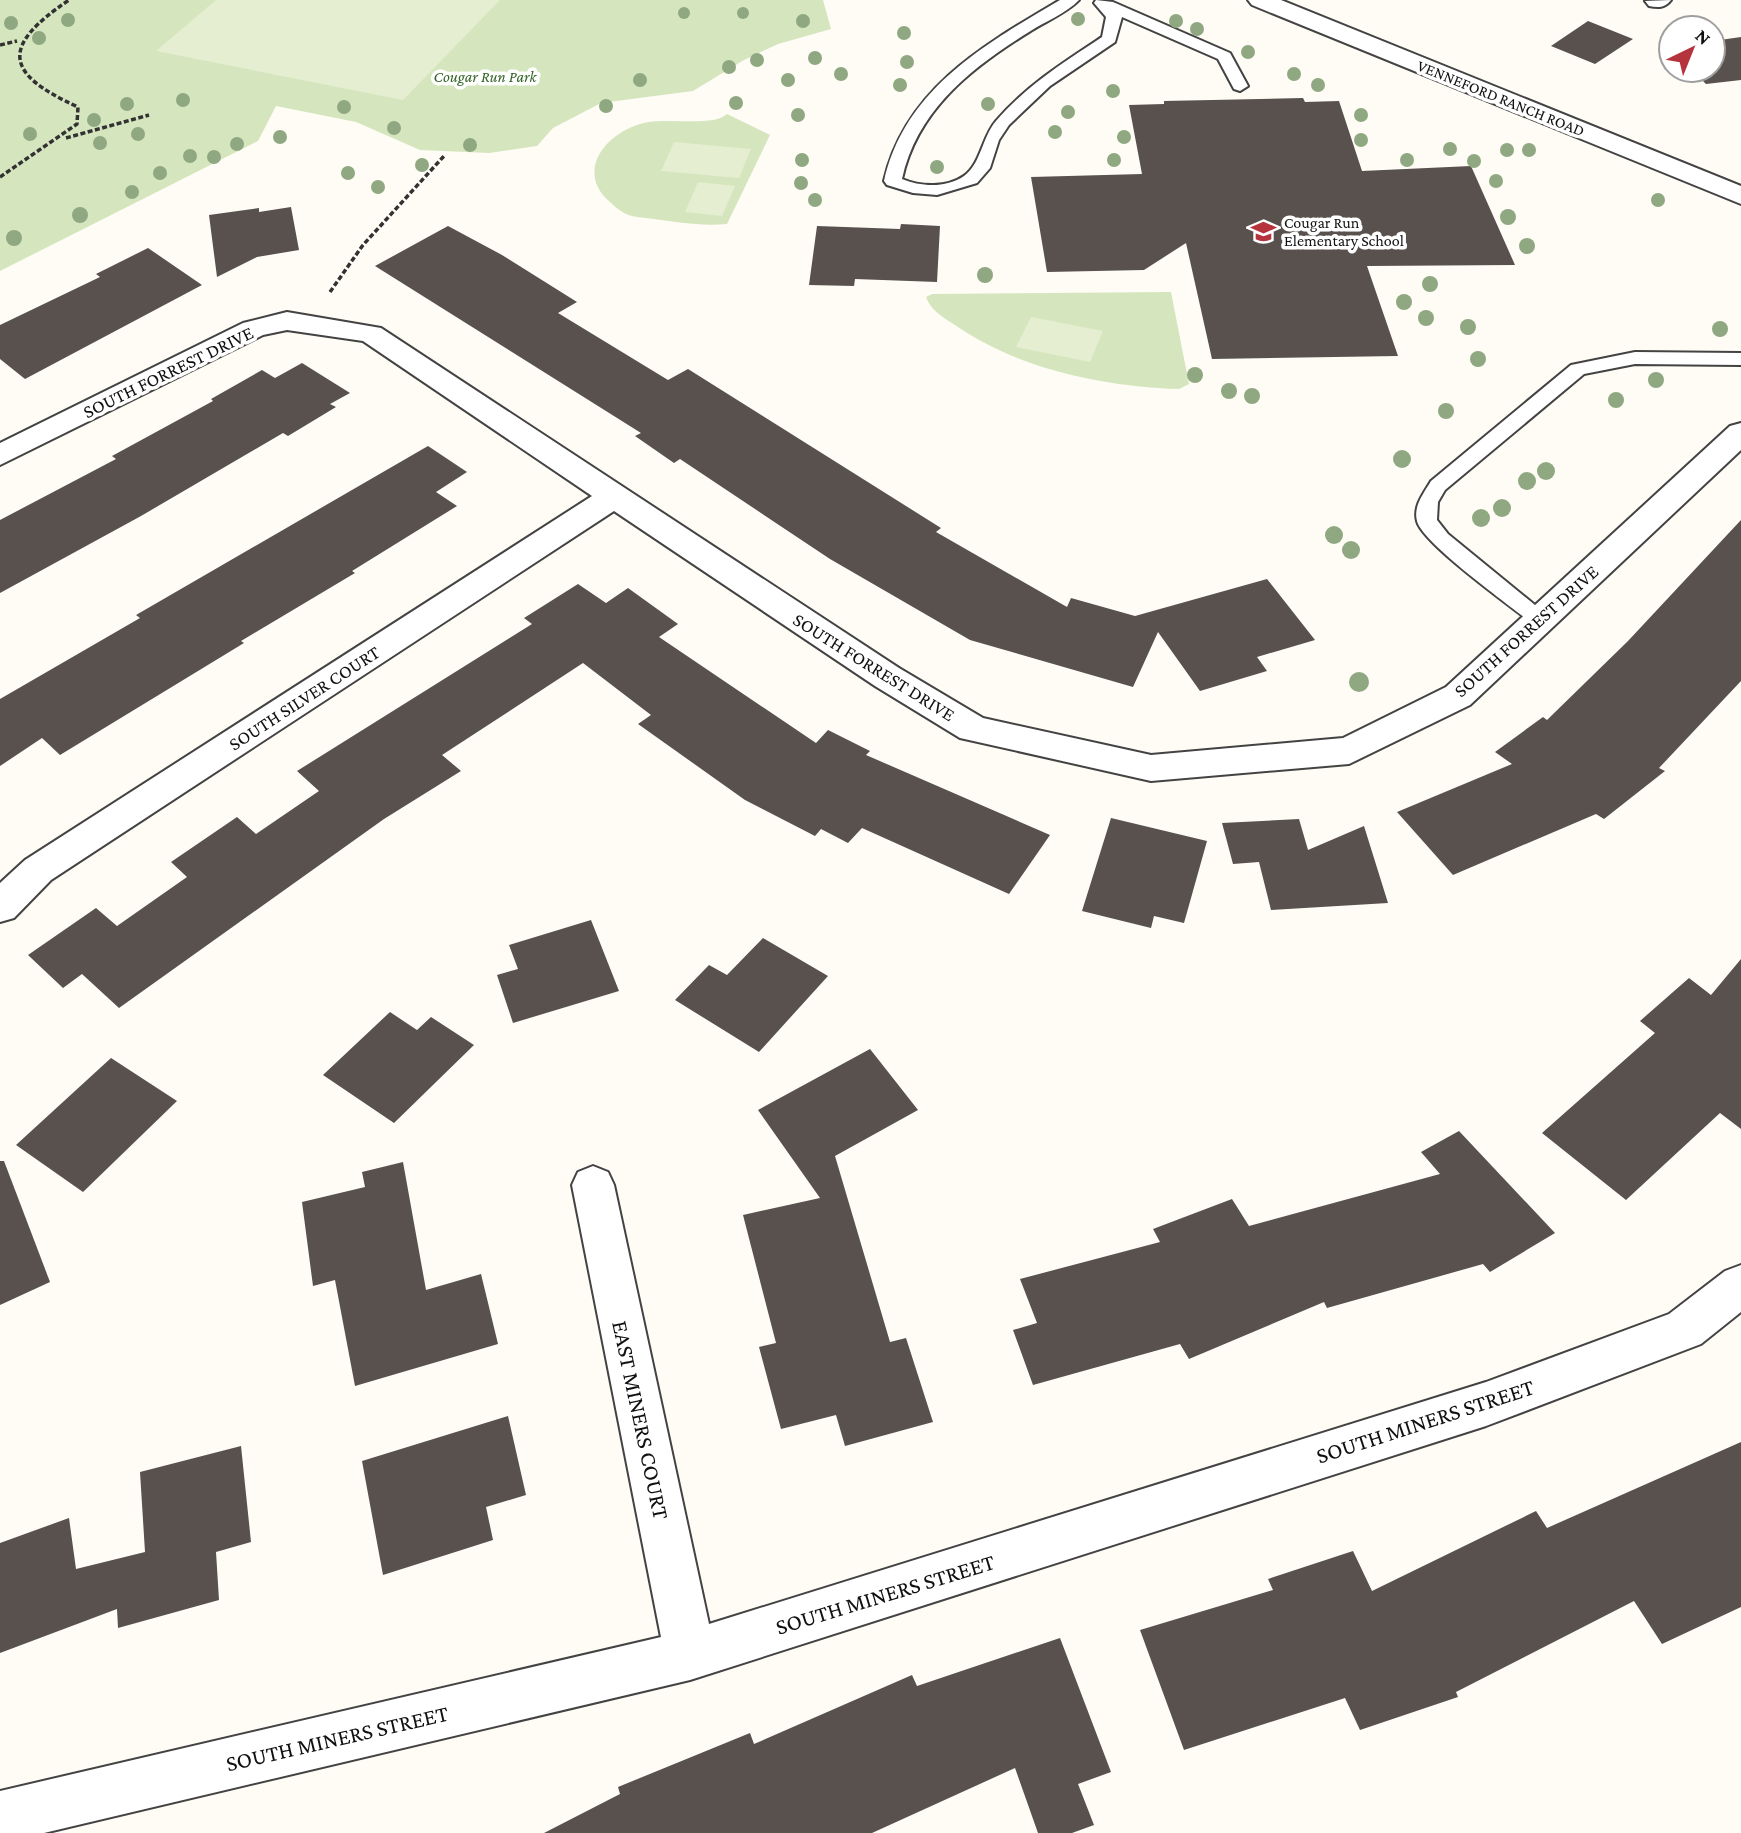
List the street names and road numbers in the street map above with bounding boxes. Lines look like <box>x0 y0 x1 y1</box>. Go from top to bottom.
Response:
street label: VENNEFORD RANCH ROAD <box>1415 57 1587 139</box>
street label: SOUTH FORREST DRIVE <box>80 322 256 422</box>
street label: SOUTH FORREST DRIVE <box>1450 561 1602 701</box>
street label: SOUTH FORREST DRIVE <box>789 609 959 725</box>
street label: SOUTH SILVER COURT <box>225 641 384 755</box>
street label: EAST MINERS COURT <box>607 1318 675 1522</box>
street label: SOUTH MINERS STREET <box>1313 1373 1538 1469</box>
street label: SOUTH MINERS STREET <box>772 1548 998 1640</box>
street label: SOUTH MINERS STREET <box>223 1700 451 1776</box>

